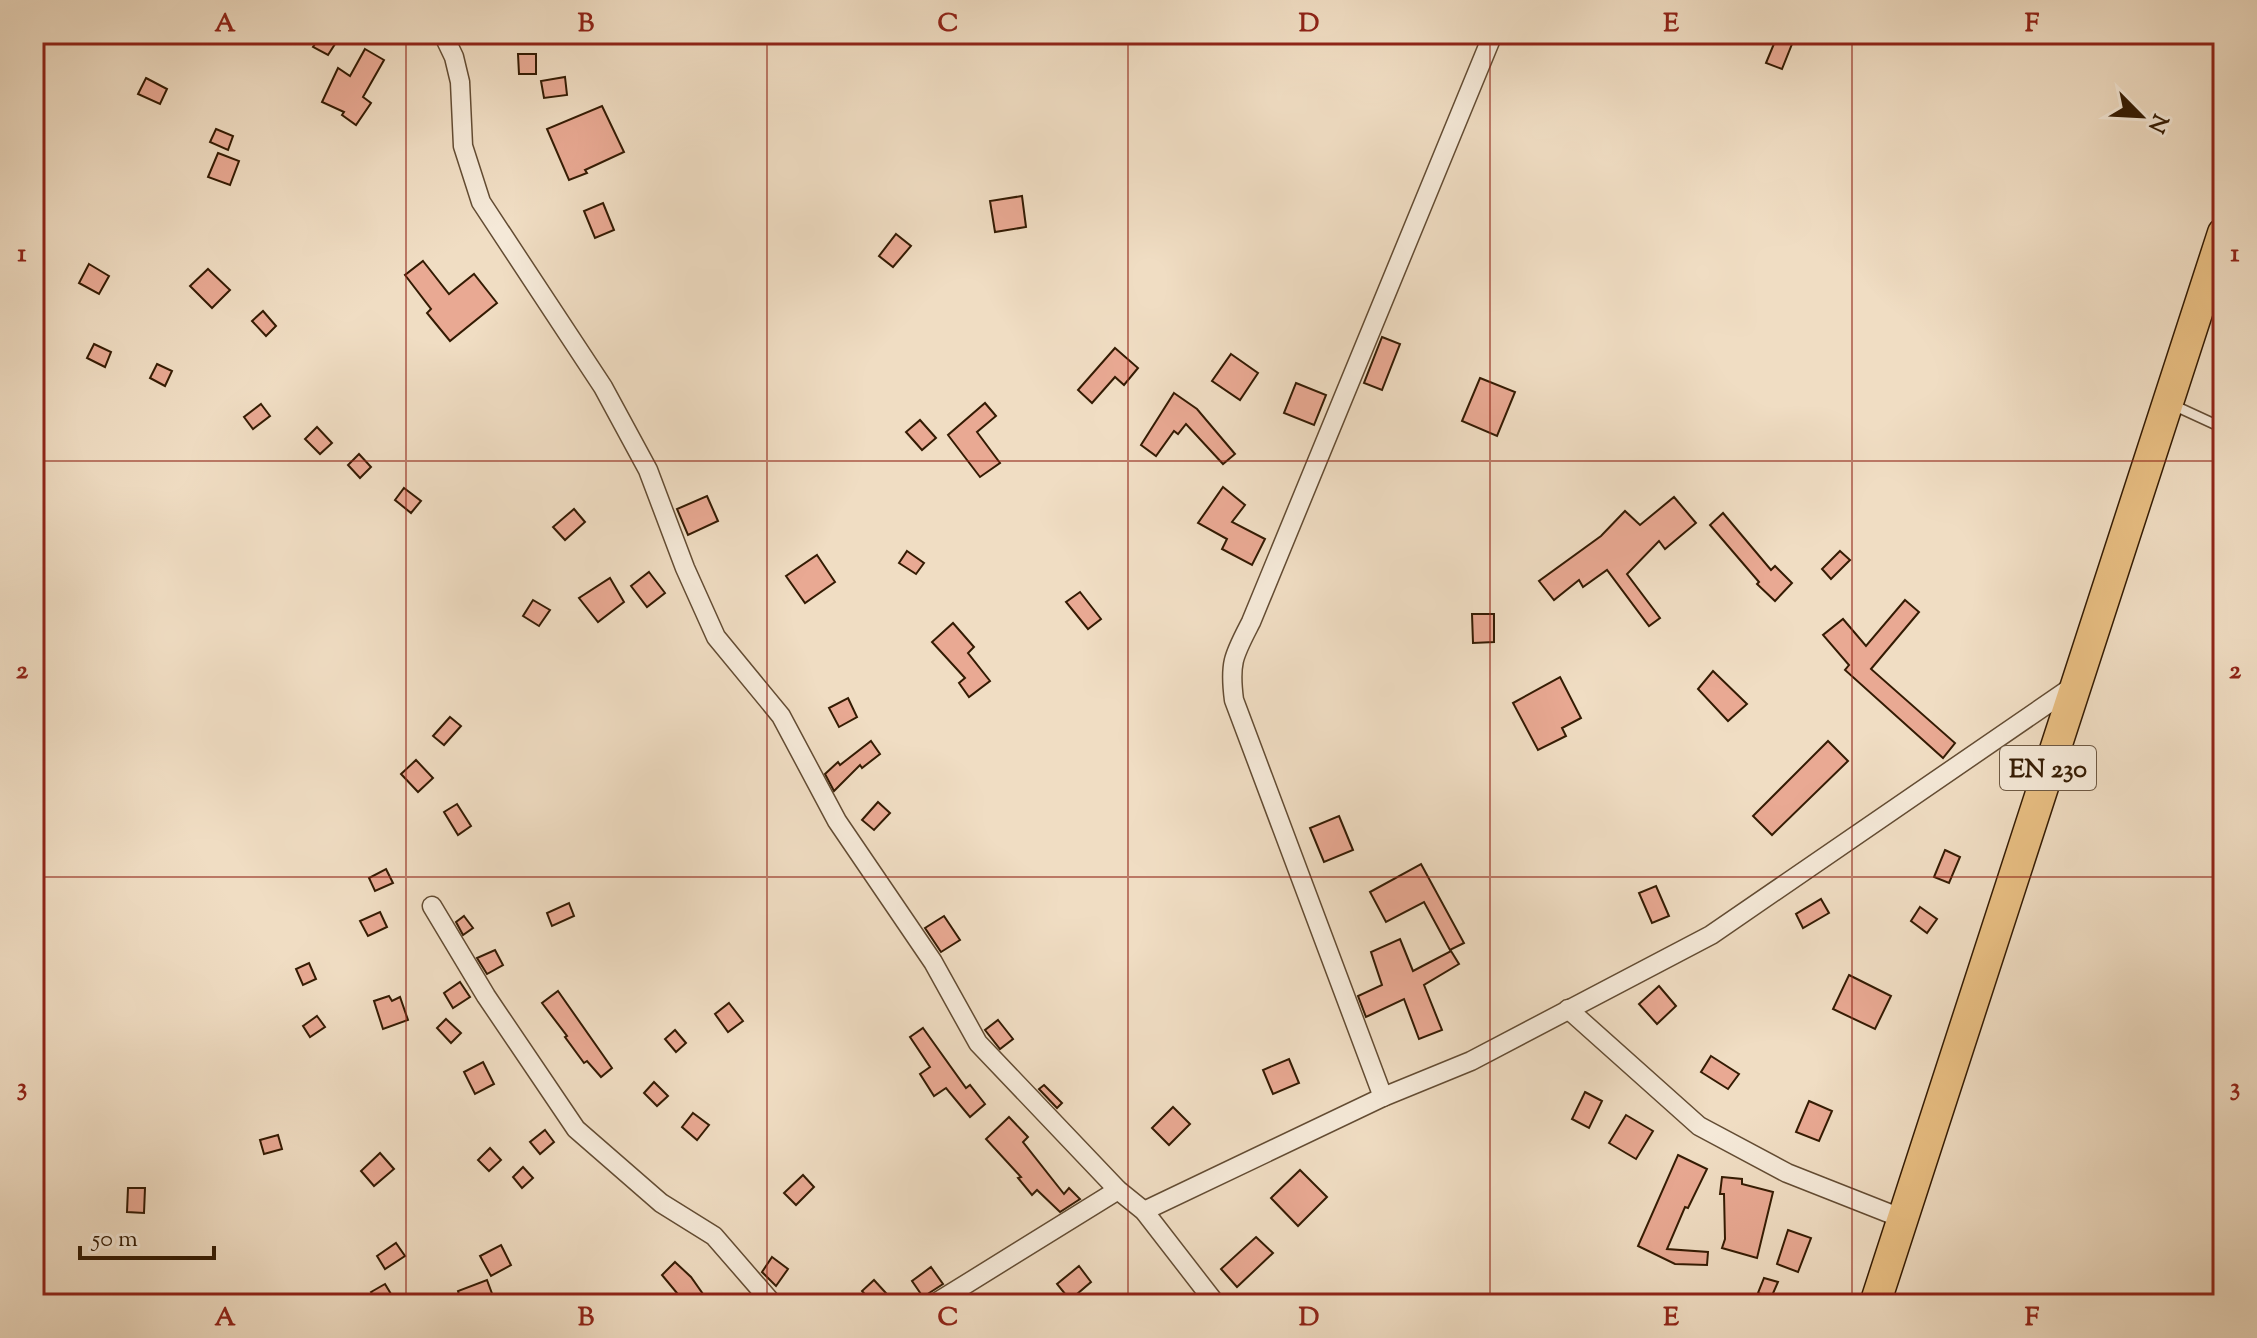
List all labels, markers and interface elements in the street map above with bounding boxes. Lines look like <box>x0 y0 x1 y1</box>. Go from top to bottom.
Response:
text: A <box>214 6 236 43</box>
text: B <box>578 6 595 43</box>
text: C <box>938 6 958 43</box>
text: D <box>1299 6 1319 43</box>
text: E <box>1663 6 1679 43</box>
text: F <box>2025 6 2040 43</box>
north arrow <box>2101 76 2181 156</box>
text: N <box>2138 108 2175 138</box>
text: 1 <box>18 236 27 273</box>
text: 1 <box>2231 236 2240 273</box>
text: 2 <box>16 653 29 690</box>
text: 2 <box>2229 653 2242 690</box>
road number: EN 230 <box>2000 746 2096 790</box>
text: 3 <box>17 1070 27 1107</box>
text: 3 <box>2230 1070 2240 1107</box>
scale bar <box>80 1210 214 1260</box>
text: 50 m <box>90 1223 138 1257</box>
text: A <box>214 1300 236 1337</box>
text: B <box>578 1300 595 1337</box>
text: C <box>938 1300 958 1337</box>
text: D <box>1299 1300 1319 1337</box>
text: E <box>1663 1300 1679 1337</box>
text: F <box>2025 1300 2040 1337</box>

